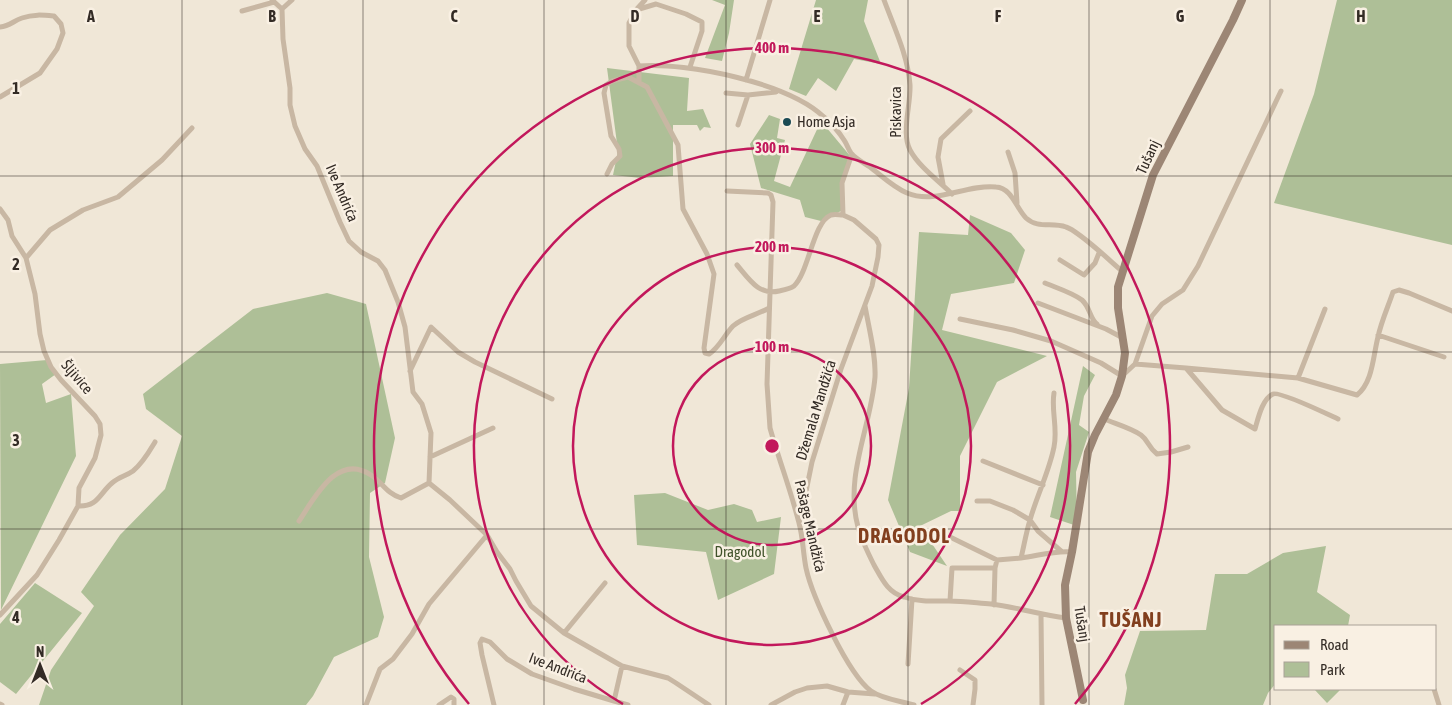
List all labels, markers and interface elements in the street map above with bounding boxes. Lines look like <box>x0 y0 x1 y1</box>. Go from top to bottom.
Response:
text: A <box>86 7 95 25</box>
text: B <box>268 7 276 25</box>
text: C <box>450 7 458 25</box>
text: D <box>631 7 640 25</box>
text: E <box>814 7 821 25</box>
text: F <box>995 7 1002 25</box>
text: G <box>1176 7 1185 25</box>
text: H <box>1356 7 1366 25</box>
text: 400 m <box>754 39 789 56</box>
text: 1 <box>12 79 20 97</box>
street label: Piskavica <box>887 86 904 138</box>
place label: Home Asja <box>797 113 856 130</box>
marker: Home Asja <box>781 116 793 128</box>
street label: Tušanj <box>1132 137 1163 177</box>
text: 300 m <box>755 139 789 156</box>
street label: Ive Andrića <box>323 161 362 224</box>
text: 200 m <box>755 238 789 255</box>
text: 2 <box>12 255 20 273</box>
text: 100 m <box>755 338 789 355</box>
street label: Šljivice <box>58 356 97 397</box>
street label: Džemala Mandžića <box>792 358 839 462</box>
text: 3 <box>12 431 20 449</box>
centre of rings <box>763 437 781 455</box>
street label: Pašage Mandžića <box>792 478 829 574</box>
district label: DRAGODOL <box>858 524 950 547</box>
park label: Dragodol <box>715 543 765 560</box>
street label: Tušanj <box>1071 605 1094 643</box>
text: 4 <box>11 608 20 626</box>
district label: TUŠANJ <box>1100 608 1162 631</box>
legend <box>1274 625 1437 690</box>
text: Road <box>1320 636 1349 653</box>
north arrow <box>15 640 65 690</box>
text: N <box>36 644 44 660</box>
street label: Ive Andrića <box>527 649 590 686</box>
text: Park <box>1320 661 1345 678</box>

